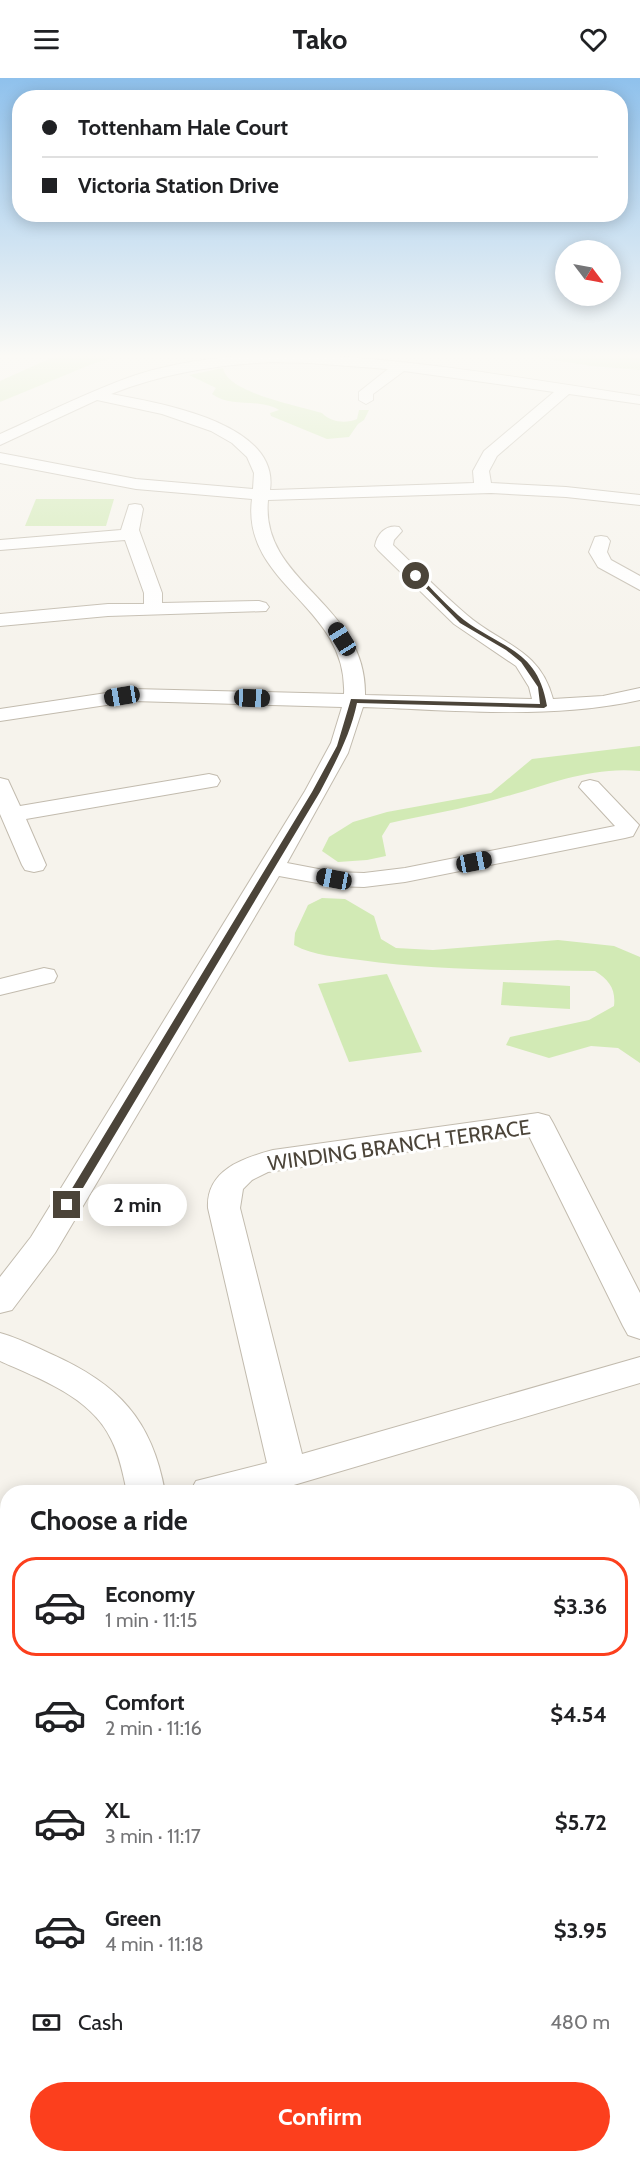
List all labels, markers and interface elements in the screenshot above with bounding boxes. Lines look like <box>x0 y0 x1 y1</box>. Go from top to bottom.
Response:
icon: menu <box>30 23 63 56</box>
text: Tako <box>293 23 347 56</box>
icon: heart <box>577 23 610 56</box>
text: Tottenham Hale Court <box>78 114 288 141</box>
text: Victoria Station Drive <box>78 172 279 199</box>
north arrow <box>555 240 621 306</box>
map controls <box>555 240 621 306</box>
route start <box>402 562 429 589</box>
car <box>325 619 359 659</box>
car <box>103 684 141 708</box>
car <box>234 688 270 708</box>
car <box>455 850 493 874</box>
car <box>315 867 353 891</box>
street label: WINDING BRANCH TERRACE <box>266 1114 532 1176</box>
callout: 2 min <box>88 1184 187 1226</box>
route end <box>53 1191 80 1218</box>
text: 2 min <box>113 1193 162 1217</box>
text: Choose a ride <box>30 1504 188 1537</box>
icon: car <box>33 1580 87 1634</box>
text: Economy <box>105 1581 195 1608</box>
text: $3.36 <box>553 1593 607 1620</box>
text: 1 min · 11:15 <box>105 1608 197 1632</box>
icon: car <box>33 1688 87 1742</box>
text: Comfort <box>105 1689 184 1716</box>
text: $4.54 <box>550 1701 607 1728</box>
text: 2 min · 11:16 <box>105 1716 202 1740</box>
icon: car <box>33 1796 87 1850</box>
text: XL <box>105 1797 130 1824</box>
text: $5.72 <box>555 1809 607 1836</box>
text: 3 min · 11:17 <box>105 1824 201 1848</box>
icon: car <box>33 1904 87 1958</box>
text: Green <box>105 1905 161 1932</box>
text: $3.95 <box>554 1917 607 1944</box>
text: 4 min · 11:18 <box>105 1932 204 1956</box>
icon: cash <box>30 2006 63 2039</box>
text: Cash <box>78 2009 123 2036</box>
text: 480 m <box>550 2010 610 2034</box>
button: Confirm <box>30 2082 610 2151</box>

